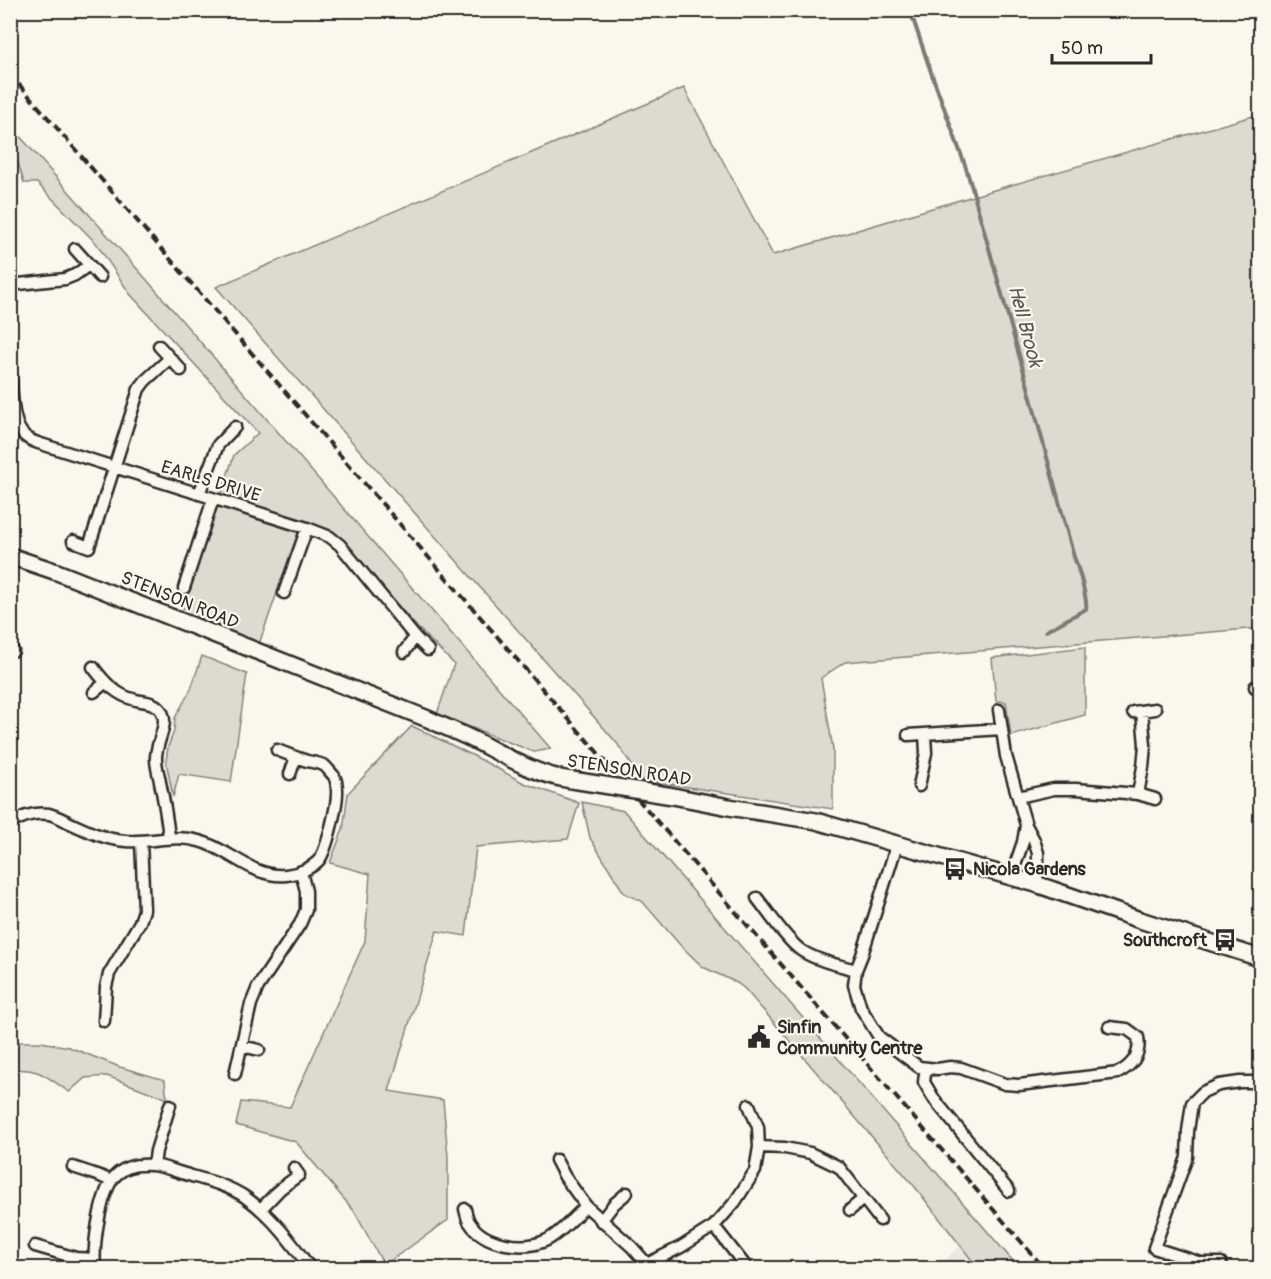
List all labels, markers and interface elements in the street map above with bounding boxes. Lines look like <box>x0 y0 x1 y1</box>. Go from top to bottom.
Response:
scale bar <box>1052 27 1151 65</box>
text: 50 m <box>1061 37 1103 60</box>
water label: Hell Brook <box>1003 283 1049 371</box>
street label: EARLS DRIVE <box>158 455 263 508</box>
street label: STENSON ROAD <box>117 566 242 635</box>
street label: STENSON ROAD <box>565 749 693 792</box>
bus stop icon: Nicola Gardens <box>942 856 968 882</box>
place label: Nicola Gardens <box>973 858 1086 881</box>
bus stop icon: Southcroft <box>1212 927 1238 953</box>
place label: Southcroft <box>1123 929 1208 952</box>
place label: Sinfin Community Centre <box>777 1016 923 1060</box>
public building icon: Sinfin Community Centre <box>746 1024 772 1050</box>

